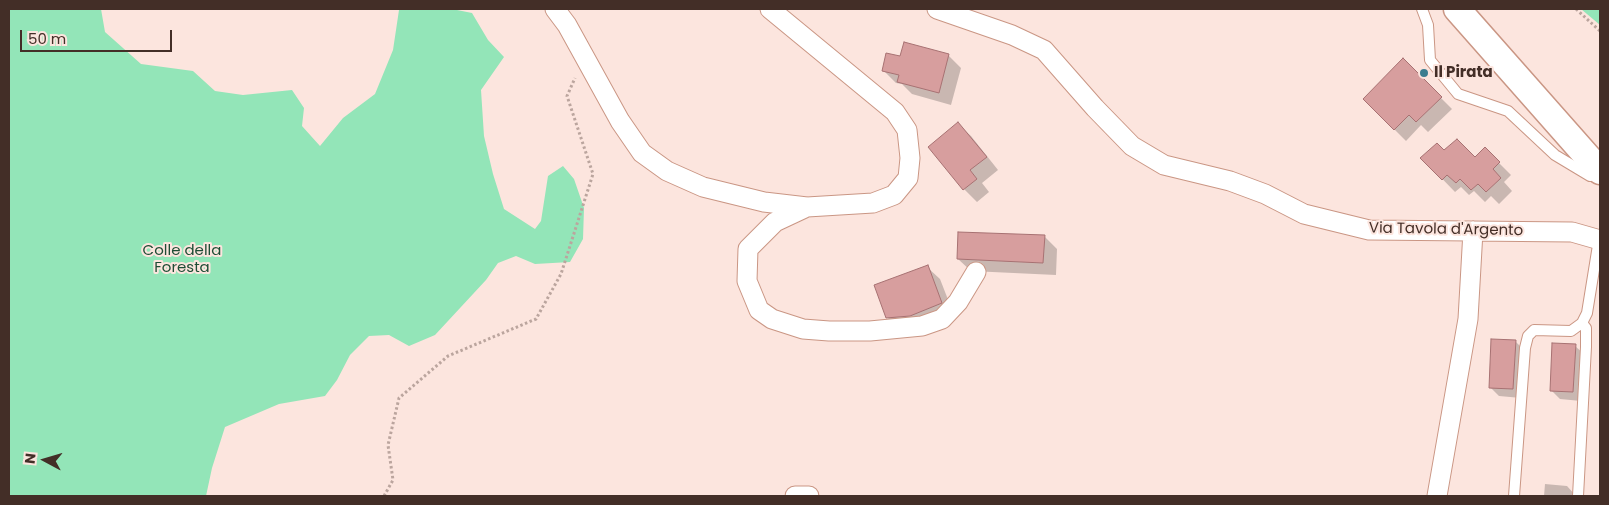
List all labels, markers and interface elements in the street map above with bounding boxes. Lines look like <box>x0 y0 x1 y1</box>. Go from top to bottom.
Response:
scale bar <box>22 20 175 52</box>
text: 50 m <box>28 28 66 49</box>
place label: Il Pirata <box>1434 64 1493 82</box>
marker: Il Pirata <box>1418 67 1430 79</box>
street label: Via Tavola d'Argento <box>1369 220 1523 240</box>
park label: Colle della Foresta <box>143 242 221 277</box>
north arrow <box>20 435 70 485</box>
text: N <box>20 452 41 465</box>

